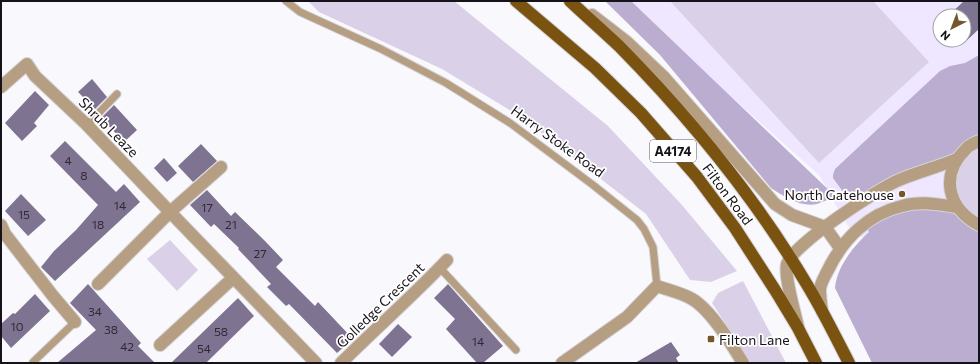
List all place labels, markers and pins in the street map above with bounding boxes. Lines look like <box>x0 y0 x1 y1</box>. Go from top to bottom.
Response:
place label: North Gatehouse <box>784 186 894 203</box>
marker: North Gatehouse <box>897 189 907 199</box>
place label: Filton Lane <box>719 331 790 348</box>
marker: Filton Lane <box>706 334 716 344</box>

